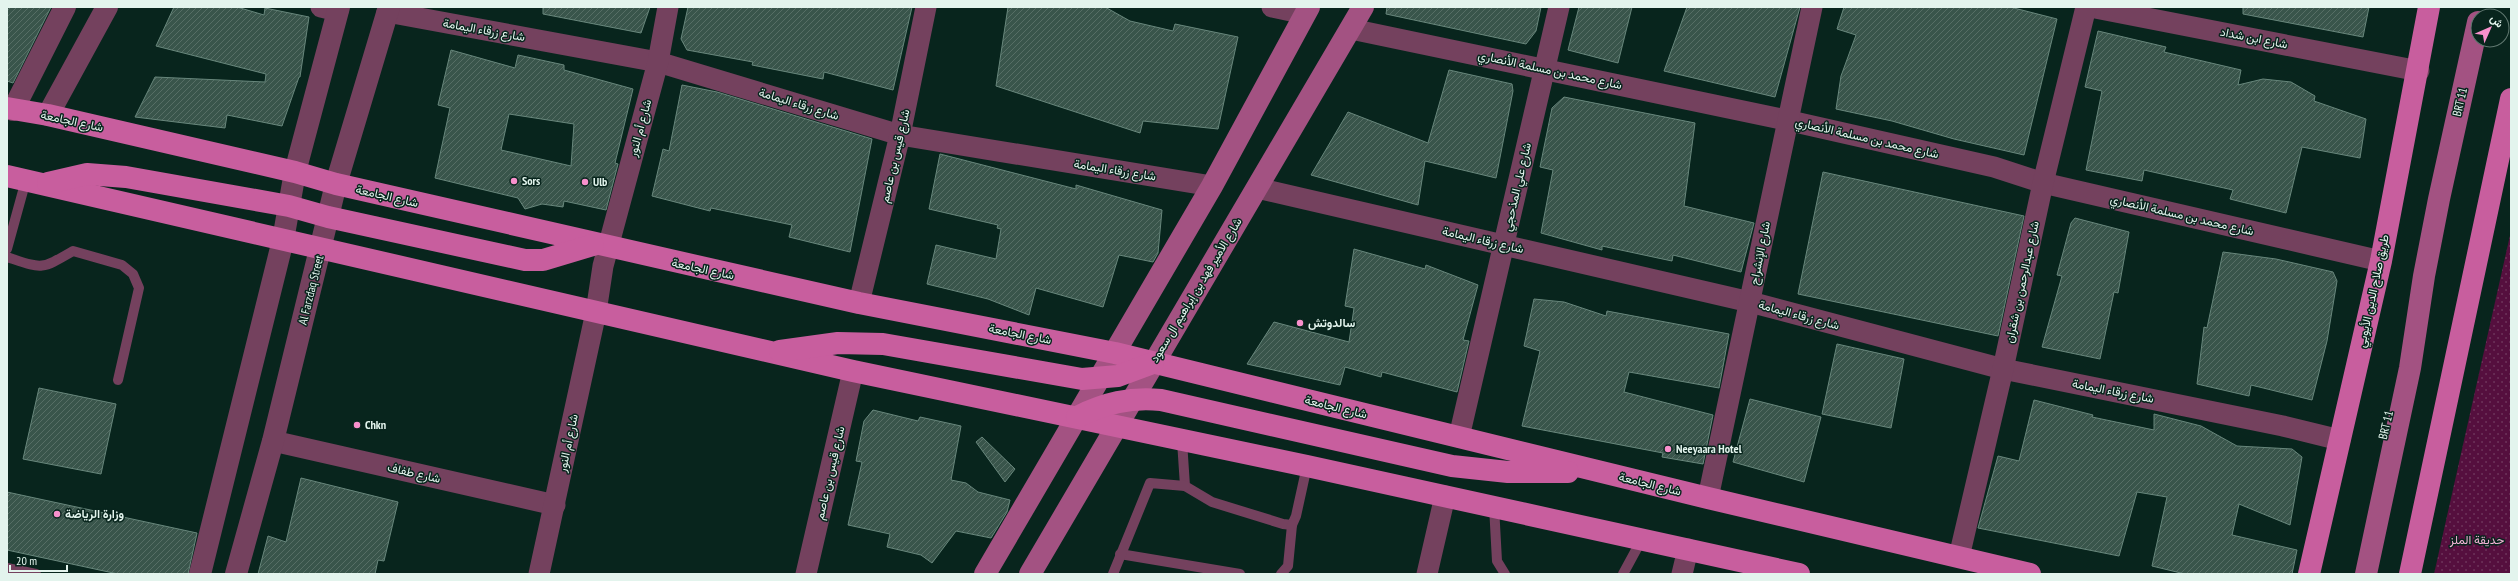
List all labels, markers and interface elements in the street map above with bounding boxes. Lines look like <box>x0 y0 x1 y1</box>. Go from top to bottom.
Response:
north arrow <box>2470 8 2510 48</box>
text: ش <box>2487 11 2507 31</box>
street label: شارع زرقاء اليمامة <box>441 15 526 46</box>
street label: شارع ابن شداد <box>2219 24 2289 53</box>
street label: شارع محمد بن مسلمة الأنصاري <box>1476 47 1623 95</box>
street label: شارع زرقاء اليمامة <box>757 84 841 125</box>
street label: BRT 11 <box>2449 86 2470 118</box>
street label: شارع أم النور <box>624 97 656 160</box>
street label: شارع الجامعة <box>39 107 105 136</box>
street label: شارع قيس بن عاصم <box>876 108 915 205</box>
street label: شارع محمد بن مسلمة الأنصاري <box>1793 114 1940 164</box>
street label: شارع علي المذحجي <box>1499 141 1537 233</box>
street label: شارع زرقاء اليمامة <box>1073 156 1157 185</box>
place label: Sors <box>522 173 540 188</box>
place label: Ulb <box>593 174 608 189</box>
marker: Sors <box>509 176 519 186</box>
marker: Ulb <box>580 177 590 187</box>
street label: شارع الجامعة <box>354 181 420 212</box>
street label: شارع محمد بن مسلمة الأنصاري <box>2108 191 2255 241</box>
street label: شارع الأمير فهد بن إبراهيم ال سعود <box>1146 215 1246 366</box>
street label: شارع عبدالرحمن بن شقران <box>2001 219 2044 345</box>
street label: شارع الإنشراح <box>1746 220 1775 286</box>
street label: شارع زرقاء اليمامة <box>1440 223 1525 258</box>
street label: طريق صلاح الدين الأيوبي <box>2353 233 2395 350</box>
street label: Al Farzdaq Street <box>295 253 327 326</box>
street label: شارع الجامعة <box>670 255 736 284</box>
street label: شارع زرقاء اليمامة <box>1757 297 1841 334</box>
place label: سالدوتش <box>1308 315 1356 331</box>
marker: سالدوتش <box>1295 318 1305 328</box>
street label: شارع الجامعة <box>987 320 1053 349</box>
street label: شارع زرقاء اليمامة <box>2070 375 2155 408</box>
street label: شارع الجامعة <box>1303 392 1369 423</box>
street label: BRT 11 <box>2375 409 2396 441</box>
street label: شارع أم النور <box>554 413 583 475</box>
place label: Chkn <box>365 417 386 432</box>
marker: Chkn <box>352 420 362 430</box>
street label: شارع قيس بن عاصم <box>811 425 850 522</box>
place label: Neeyaara Hotel <box>1676 441 1742 456</box>
marker: Neeyaara Hotel <box>1663 444 1673 454</box>
street label: شارع طفاف <box>386 459 442 488</box>
street label: شارع الجامعة <box>1617 469 1683 500</box>
place label: وزارة الرياضة <box>65 506 125 522</box>
marker: وزارة الرياضة <box>52 509 62 519</box>
park label: حديقة الملز <box>2449 532 2504 548</box>
scale bar <box>10 547 67 573</box>
text: 20 m <box>16 553 37 568</box>

